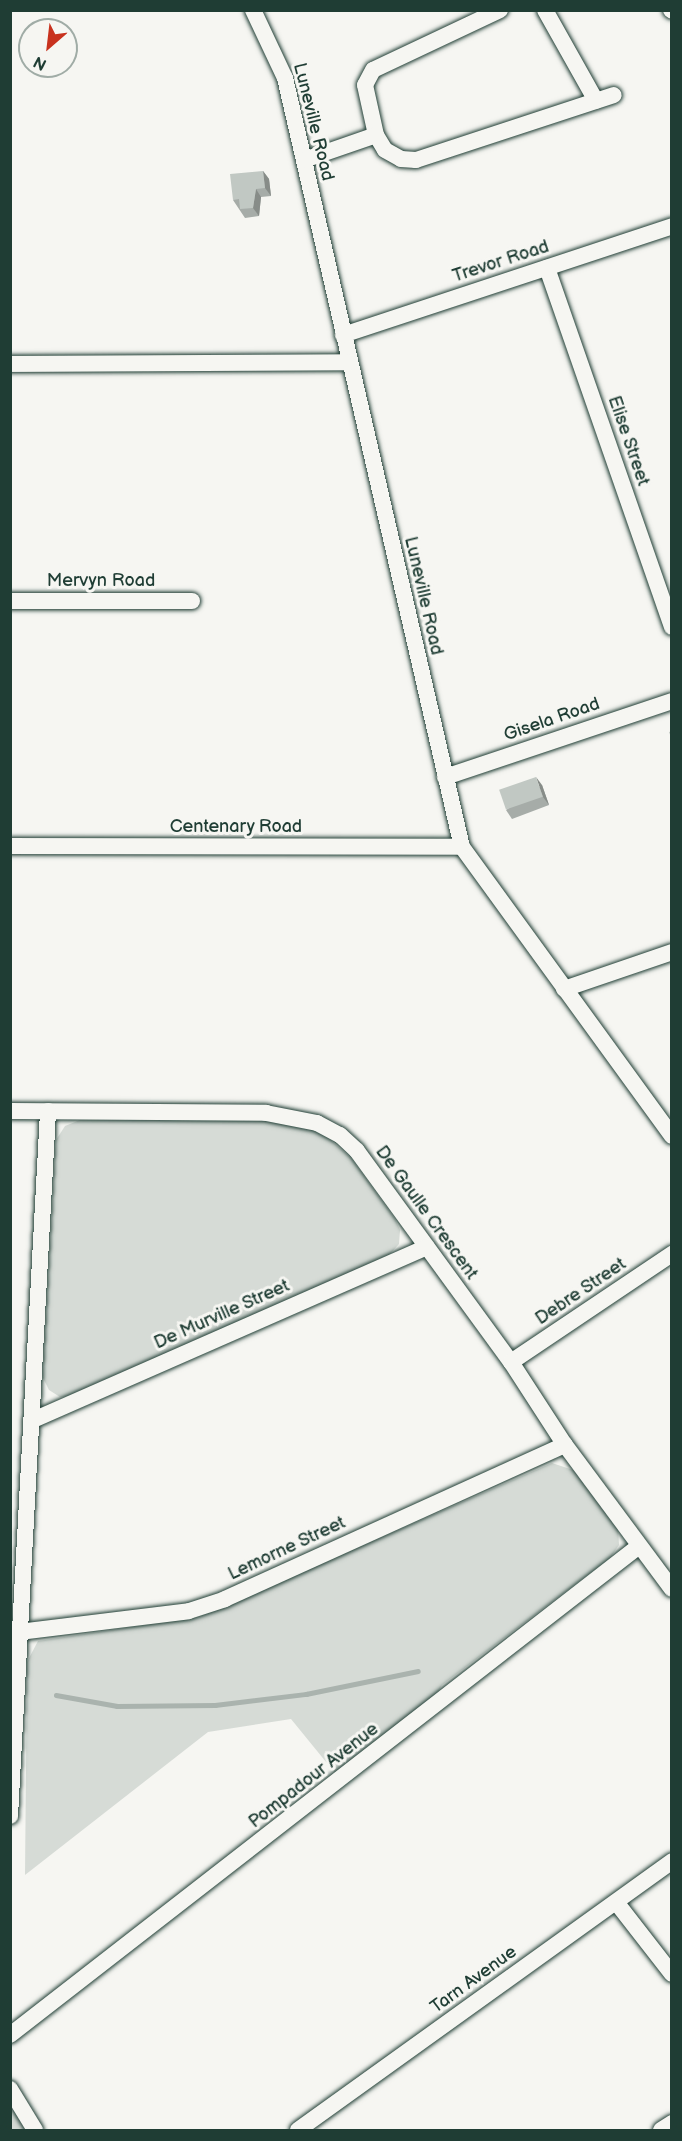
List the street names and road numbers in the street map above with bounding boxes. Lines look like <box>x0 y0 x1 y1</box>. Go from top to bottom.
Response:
street label: Luneville Road <box>288 61 338 183</box>
street label: Trevor Road <box>450 236 552 288</box>
street label: Elise Street <box>602 393 654 489</box>
street label: Luneville Road <box>399 535 447 657</box>
street label: Mervyn Road <box>47 570 155 592</box>
street label: Gisela Road <box>501 694 603 746</box>
street label: Centenary Road <box>169 816 303 838</box>
street label: De Gaulle Crescent <box>370 1142 482 1284</box>
street label: Debre Street <box>532 1254 630 1330</box>
street label: De Murville Street <box>151 1275 293 1355</box>
street label: Lemorne Street <box>225 1512 349 1586</box>
street label: Pompadour Avenue <box>245 1719 383 1833</box>
street label: Tarn Avenue <box>427 1942 521 2018</box>

